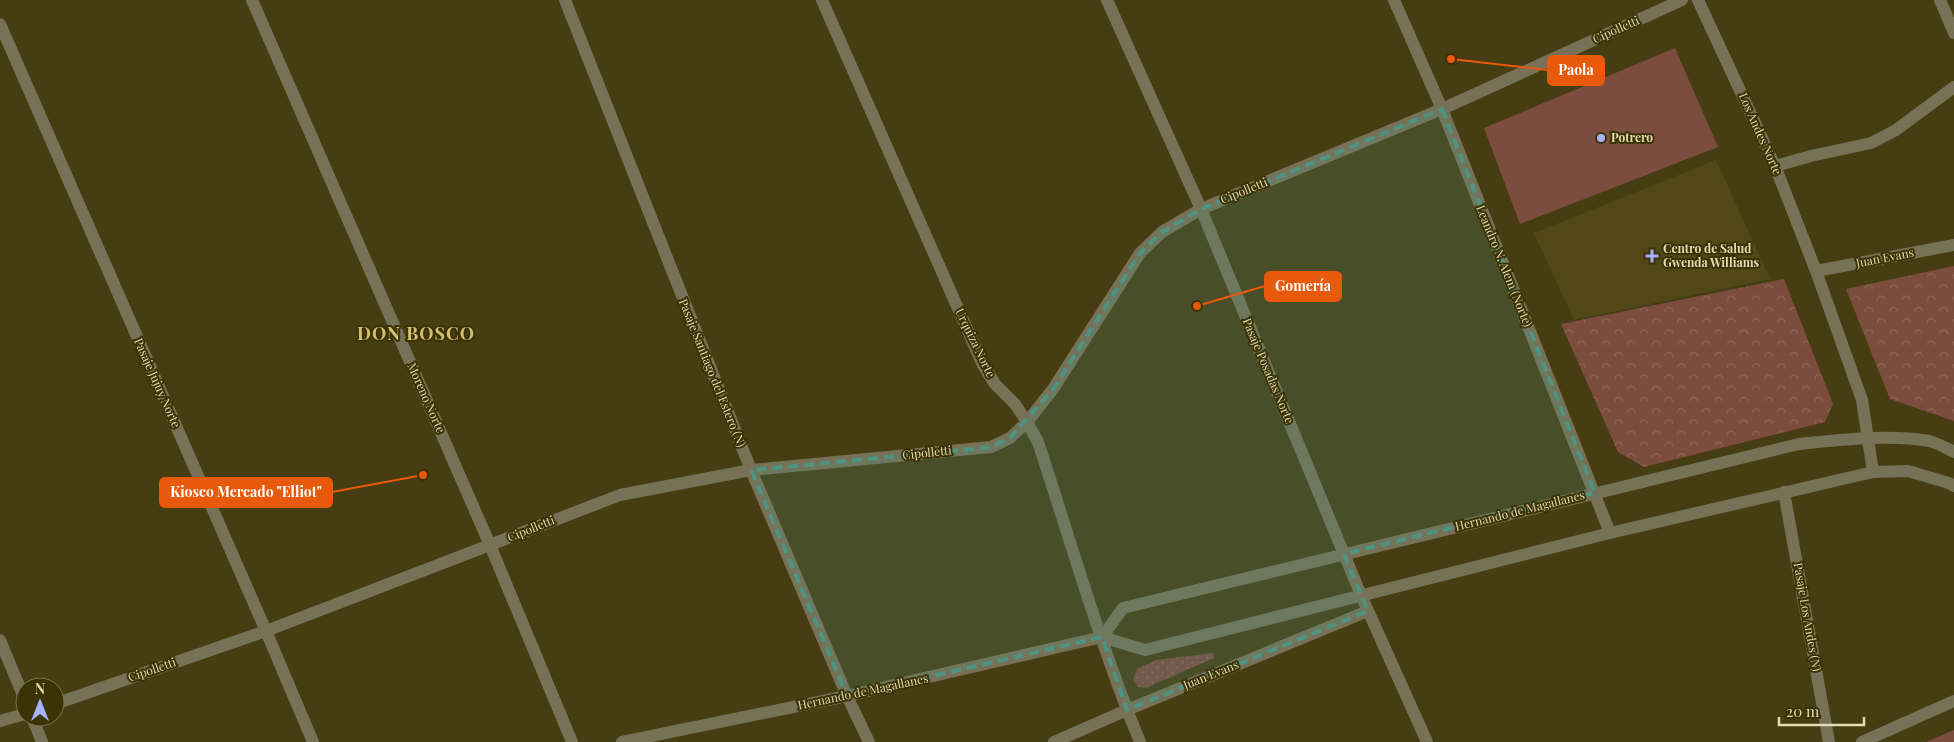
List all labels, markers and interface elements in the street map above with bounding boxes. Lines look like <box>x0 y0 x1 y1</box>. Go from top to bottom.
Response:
street label: Cipolletti <box>1590 12 1642 46</box>
callout: Paola <box>1548 56 1604 85</box>
text: Paola <box>1558 60 1594 79</box>
street label: Los Andes Norte <box>1736 90 1786 177</box>
place label: Potrero <box>1611 129 1653 145</box>
marker: Potrero <box>1595 132 1607 144</box>
street label: Cipolletti <box>1218 173 1270 207</box>
street label: Leandro N. Alem (Norte) <box>1473 202 1537 329</box>
place label: Centro de Salud Gwenda Williams <box>1663 240 1759 270</box>
street label: Juan Evans <box>1854 244 1915 271</box>
marker: Centro de Salud Gwenda Williams <box>1645 249 1659 263</box>
callout: Gomería <box>1265 272 1341 301</box>
text: Gomería <box>1275 276 1332 295</box>
street label: Pasaje Santiago del Estero (N) <box>676 296 750 449</box>
street label: Urquiza Norte <box>952 305 1000 380</box>
street label: Pasaje Posadas Norte <box>1239 315 1298 426</box>
district label: DON BOSCO <box>357 321 475 345</box>
street label: Pasaje Jujuy Norte <box>131 335 185 430</box>
street label: Moreno Norte <box>404 360 450 435</box>
street label: Cipolletti <box>901 441 953 463</box>
callout: Kiosco Mercado "Elliot" <box>160 478 332 507</box>
text: Kiosco Mercado "Elliot" <box>170 482 322 501</box>
street label: Hernando de Magallanes <box>1453 486 1586 534</box>
street label: Cipolletti <box>505 511 557 545</box>
street label: Pasaje Los Andes (N) <box>1791 561 1825 672</box>
street label: Cipolletti <box>126 653 178 685</box>
street label: Juan Evans <box>1180 656 1241 693</box>
street label: Hernando de Magallanes <box>796 669 930 713</box>
north arrow <box>15 677 65 727</box>
text: N <box>35 679 45 698</box>
scale bar <box>1779 694 1864 726</box>
text: 20 m <box>1786 701 1820 721</box>

